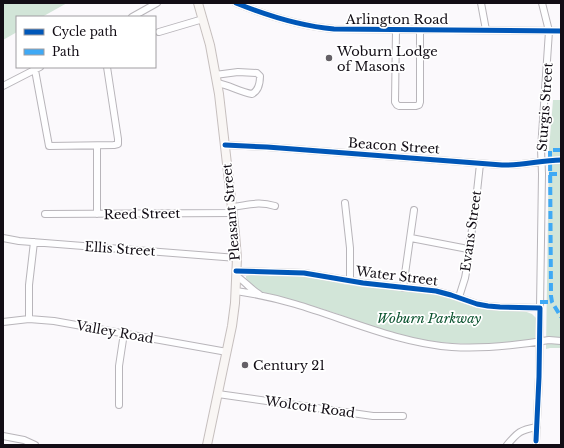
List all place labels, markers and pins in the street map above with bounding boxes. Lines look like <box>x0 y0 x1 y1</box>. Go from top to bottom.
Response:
place label: Woburn Lodge of Masons <box>336 43 438 75</box>
marker: Woburn Lodge of Masons <box>324 53 334 63</box>
place label: Century 21 <box>253 357 325 374</box>
marker: Century 21 <box>240 360 250 370</box>

